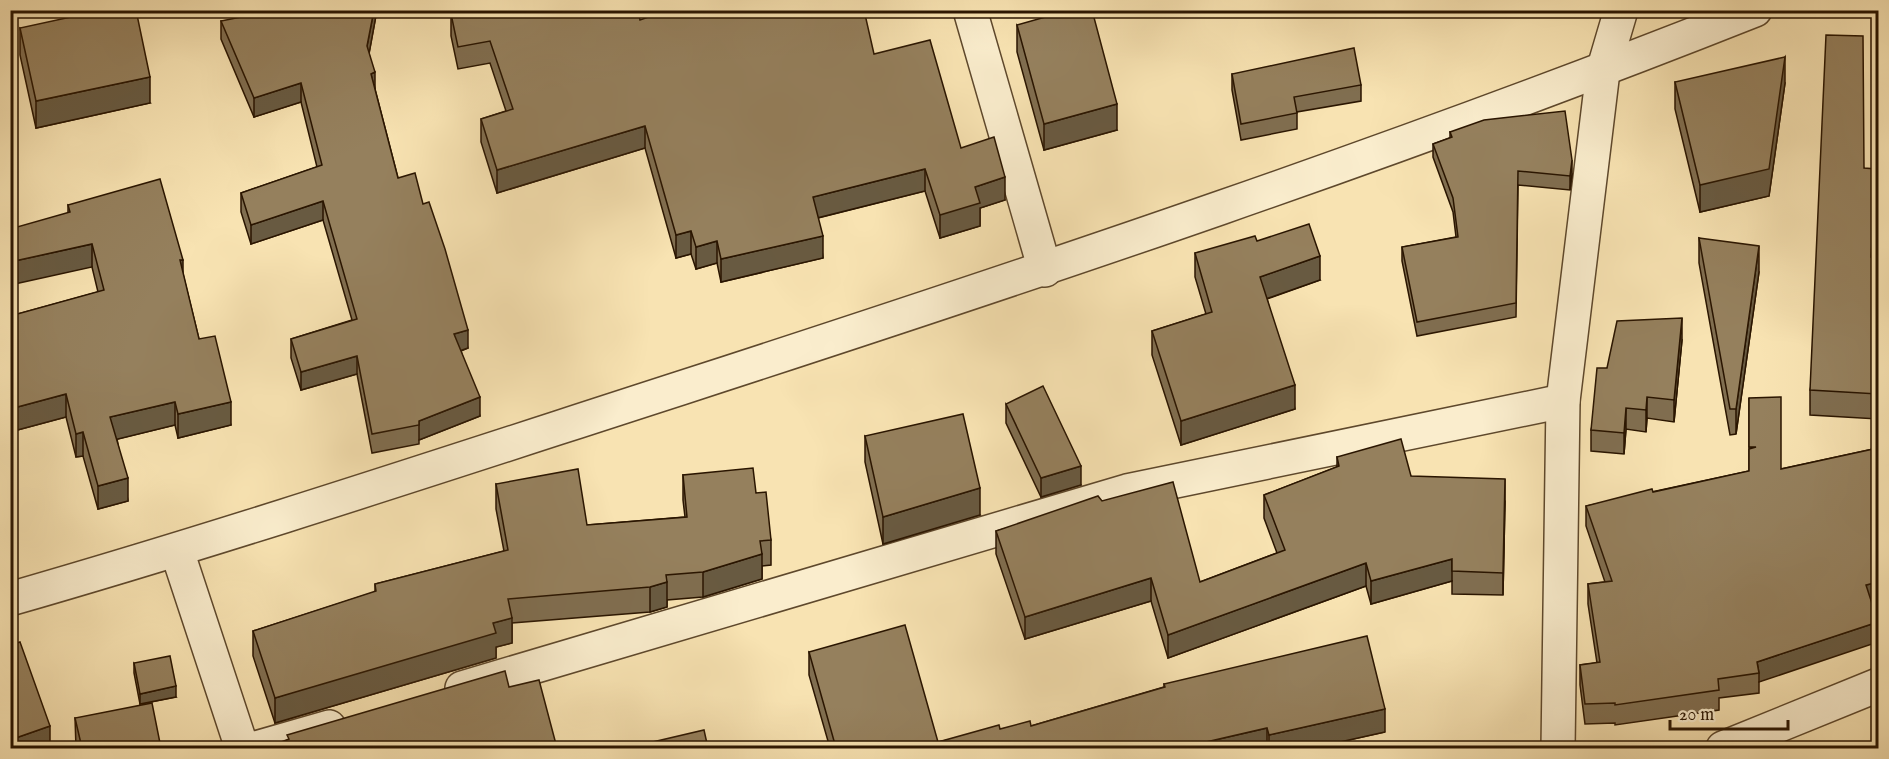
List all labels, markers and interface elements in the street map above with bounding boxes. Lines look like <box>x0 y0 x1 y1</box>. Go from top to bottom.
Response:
scale bar <box>1670 693 1788 731</box>
text: 20 m <box>1679 704 1714 727</box>

